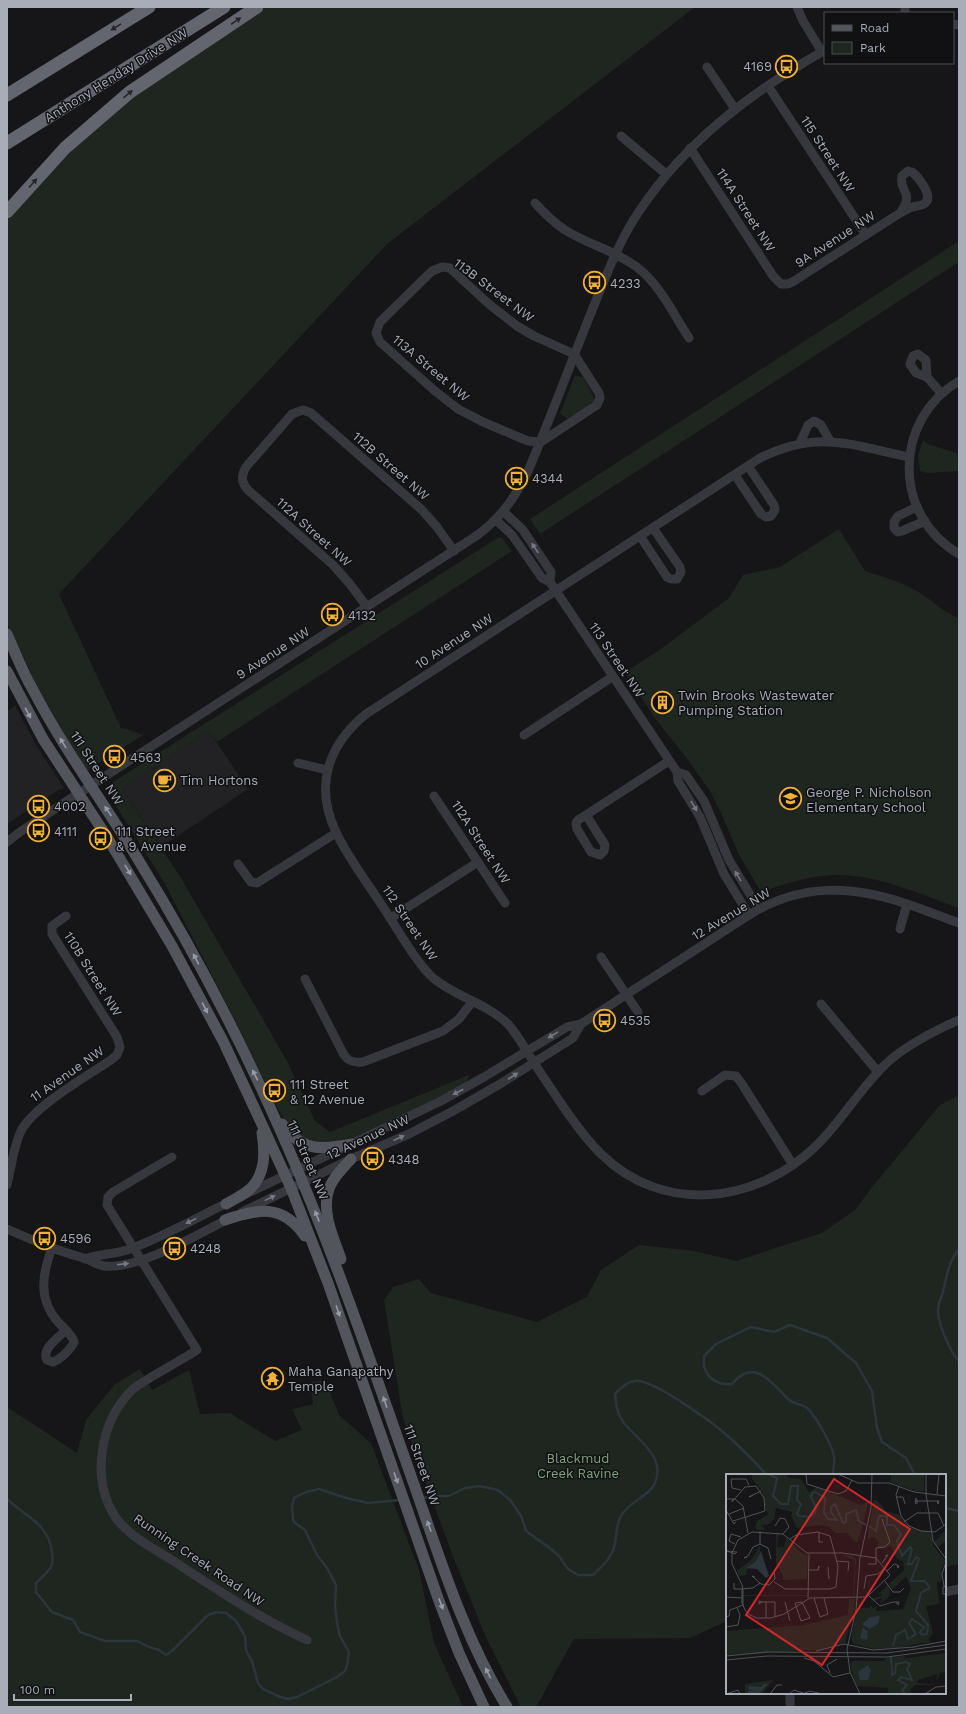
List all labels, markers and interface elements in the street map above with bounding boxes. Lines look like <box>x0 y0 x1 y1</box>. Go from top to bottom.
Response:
legend <box>824 12 954 64</box>
one-way arrow <box>230 18 242 25</box>
text: Road <box>860 21 889 35</box>
street label: Anthony Henday Drive NW <box>42 24 191 125</box>
one-way arrow <box>110 24 122 31</box>
text: Park <box>860 41 886 55</box>
bus stop icon: 4169 <box>774 53 800 79</box>
place label: 4169 <box>743 59 772 74</box>
one-way arrow <box>123 90 134 99</box>
street label: 115 Street NW <box>798 113 858 195</box>
street label: 114A Street NW <box>714 166 779 255</box>
one-way arrow <box>29 178 38 188</box>
street label: 9A Avenue NW <box>792 207 878 270</box>
street label: 113B Street NW <box>451 255 537 325</box>
bus stop icon: 4233 <box>582 270 608 296</box>
place label: 4233 <box>610 276 641 291</box>
street label: 113A Street NW <box>389 331 473 405</box>
street label: 112B Street NW <box>350 429 433 504</box>
bus stop icon: 4344 <box>503 465 529 491</box>
place label: 4344 <box>532 471 563 486</box>
street label: 112A Street NW <box>273 494 355 570</box>
one-way arrow <box>531 543 539 553</box>
bus stop icon: 4132 <box>319 602 345 628</box>
place label: 4132 <box>348 608 376 623</box>
street label: 10 Avenue NW <box>412 610 496 672</box>
street label: 113 Street NW <box>586 619 648 701</box>
street label: 9 Avenue NW <box>234 623 313 682</box>
place label: Twin Brooks Wastewater Pumping Station <box>678 688 834 718</box>
building icon: Twin Brooks Wastewater Pumping Station <box>650 689 676 715</box>
one-way arrow <box>25 707 32 719</box>
street label: 111 Street NW <box>67 728 127 808</box>
one-way arrow <box>60 737 67 749</box>
bus stop icon: 4563 <box>101 744 127 770</box>
place label: 4563 <box>130 750 161 765</box>
cafe icon: Tim Hortons <box>151 767 177 793</box>
place label: Tim Hortons <box>180 773 258 788</box>
place label: George P. Nicholson Elementary School <box>806 785 932 815</box>
school or university icon: George P. Nicholson Elementary School <box>777 786 803 812</box>
bus stop icon: 4002 <box>26 793 52 819</box>
street label: 112A Street NW <box>449 798 514 887</box>
place label: 4002 <box>54 799 86 814</box>
one-way arrow <box>691 800 698 812</box>
one-way arrow <box>104 806 112 817</box>
bus stop icon: 4111 <box>25 818 51 844</box>
place label: 4111 <box>54 824 77 839</box>
place label: 111 Street & 9 Avenue <box>116 824 186 854</box>
bus stop icon: 111 Street & 9 Avenue <box>87 825 113 851</box>
one-way arrow <box>124 864 131 876</box>
one-way arrow <box>735 870 742 882</box>
street label: 112 Street NW <box>379 882 441 964</box>
street label: 12 Avenue NW <box>689 884 773 943</box>
street label: 110B Street NW <box>61 929 125 1019</box>
one-way arrow <box>192 954 199 965</box>
one-way arrow <box>202 1002 209 1014</box>
bus stop icon: 4535 <box>592 1007 618 1033</box>
place label: 4535 <box>620 1013 651 1028</box>
one-way arrow <box>547 1032 559 1039</box>
street label: 11 Avenue NW <box>27 1043 107 1105</box>
one-way arrow <box>252 1070 258 1081</box>
one-way arrow <box>507 1072 519 1079</box>
place label: 111 Street & 12 Avenue <box>290 1077 365 1107</box>
bus stop icon: 111 Street & 12 Avenue <box>262 1078 288 1104</box>
one-way arrow <box>452 1089 463 1096</box>
street label: 12 Avenue NW <box>324 1111 412 1163</box>
street label: 111 Street NW <box>284 1118 332 1203</box>
one-way arrow <box>394 1135 405 1141</box>
bus stop icon: 4348 <box>360 1146 386 1172</box>
place label: 4348 <box>388 1152 419 1167</box>
one-way arrow <box>265 1195 276 1201</box>
one-way arrow <box>313 1209 319 1221</box>
one-way arrow <box>185 1218 197 1224</box>
bus stop icon: 4596 <box>32 1225 58 1251</box>
place label: 4596 <box>60 1231 92 1246</box>
bus stop icon: 4248 <box>161 1235 187 1261</box>
place label: 4248 <box>190 1241 221 1256</box>
one-way arrow <box>117 1261 129 1268</box>
one-way arrow <box>335 1305 341 1317</box>
place label: Maha Ganapathy Temple <box>288 1364 394 1394</box>
temple icon: Maha Ganapathy Temple <box>259 1365 285 1391</box>
one-way arrow <box>381 1395 387 1407</box>
street label: 111 Street NW <box>401 1422 443 1508</box>
park label: Blackmud Creek Ravine <box>537 1451 619 1481</box>
one-way arrow <box>394 1473 400 1485</box>
inset map <box>726 1474 946 1694</box>
street label: Running Creek Road NW <box>131 1511 268 1610</box>
one-way arrow <box>425 1520 431 1532</box>
one-way arrow <box>438 1599 444 1611</box>
one-way arrow <box>485 1667 491 1679</box>
scale bar <box>14 1676 131 1702</box>
text: 100 m <box>20 1683 55 1697</box>

